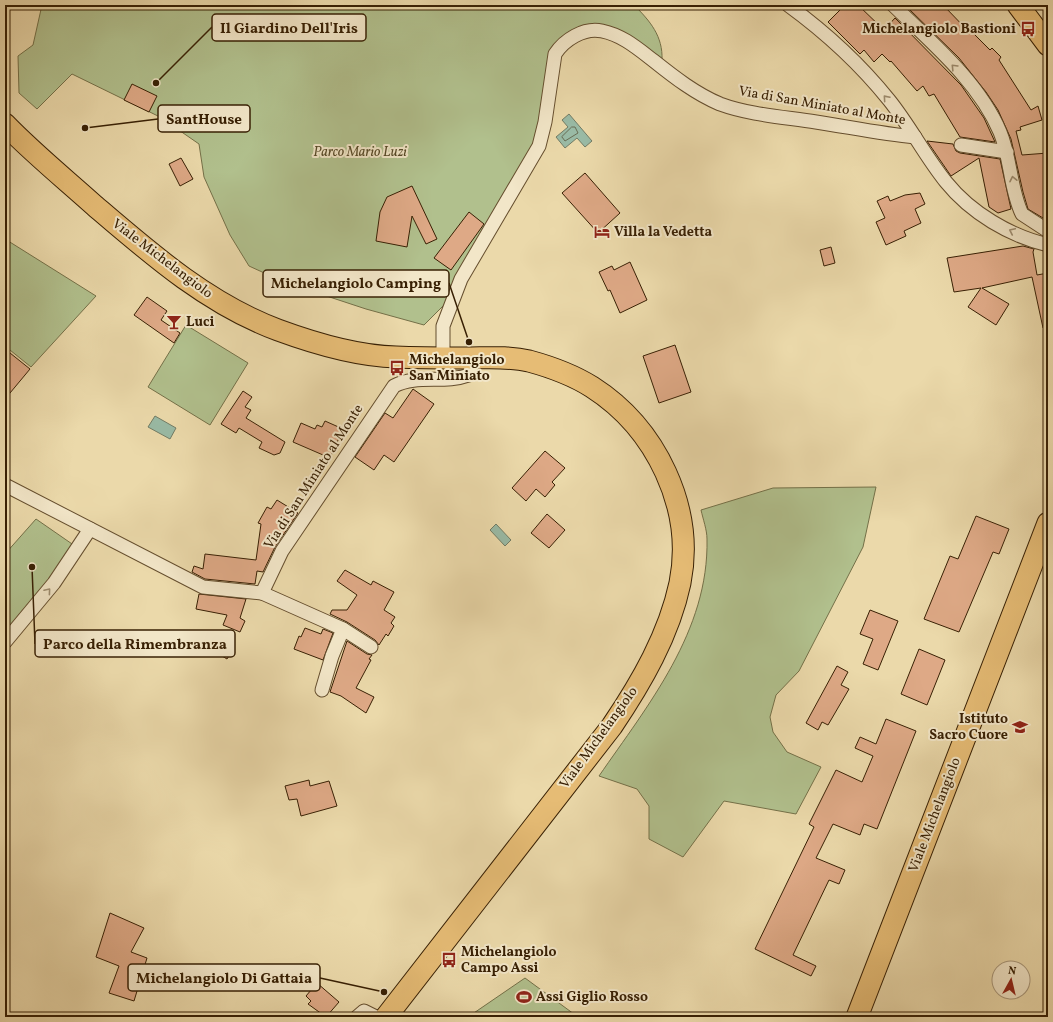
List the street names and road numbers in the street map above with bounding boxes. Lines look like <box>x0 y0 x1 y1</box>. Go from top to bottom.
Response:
street label: Via di San Miniato al Monte <box>737 82 907 130</box>
street label: Viale Michelangiolo <box>108 215 216 303</box>
street label: Via di San Miniato al Monte <box>260 401 368 553</box>
street label: Viale Michelangiolo <box>556 683 642 793</box>
street label: Viale Michelangiolo <box>904 755 966 875</box>

